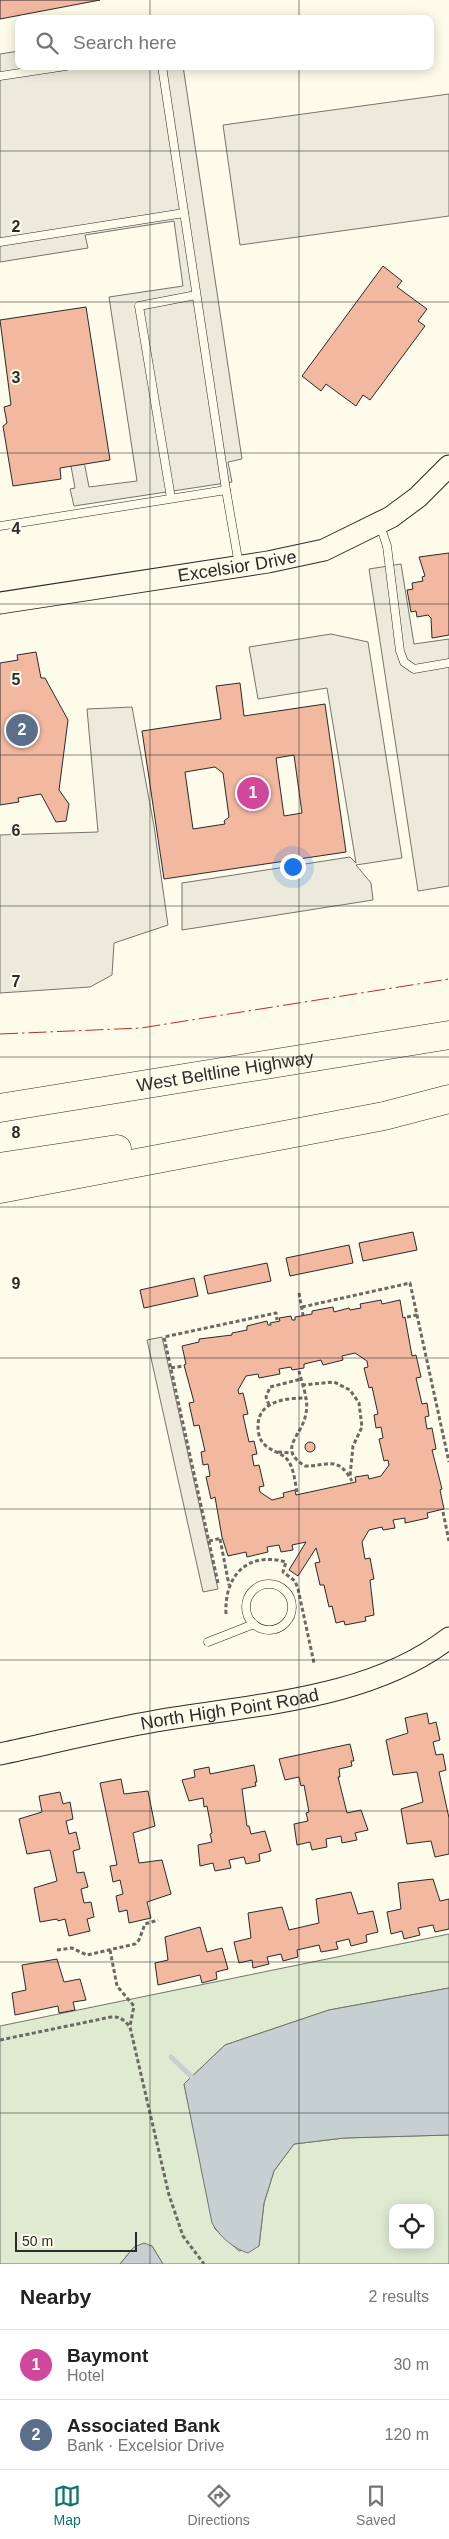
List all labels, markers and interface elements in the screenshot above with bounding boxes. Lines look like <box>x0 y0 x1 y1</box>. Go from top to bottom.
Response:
search box <box>15 15 434 70</box>
icon: search <box>33 29 61 57</box>
text: Search here <box>73 32 177 53</box>
text: 2 <box>12 218 21 235</box>
text: 3 <box>12 369 21 386</box>
text: 4 <box>12 520 21 537</box>
street label: Excelsior Drive <box>176 546 298 586</box>
text: 5 <box>12 671 21 688</box>
pin: 2 <box>6 711 38 749</box>
pin: 1 <box>237 774 269 812</box>
text: 6 <box>12 822 21 839</box>
your location <box>280 854 306 880</box>
text: 7 <box>12 973 21 990</box>
street label: West Beltline Highway <box>135 1047 315 1096</box>
text: 8 <box>12 1124 21 1141</box>
text: 9 <box>12 1275 21 1292</box>
street label: North High Point Road <box>139 1685 321 1734</box>
map controls <box>389 2204 434 2249</box>
button: locate <box>389 2204 434 2249</box>
scale bar <box>15 2229 138 2252</box>
text: 50 m <box>22 2233 53 2249</box>
text: Nearby <box>20 2285 91 2308</box>
text: 2 results <box>369 2288 429 2305</box>
text: Baymont <box>67 2345 148 2366</box>
text: 1 <box>32 2356 40 2373</box>
text: 30 m <box>393 2356 429 2373</box>
text: Hotel <box>67 2367 104 2384</box>
text: Associated Bank <box>67 2415 220 2436</box>
text: 2 <box>32 2426 40 2443</box>
text: 120 m <box>385 2426 429 2443</box>
text: Bank · Excelsior Drive <box>67 2437 224 2454</box>
tab: Map <box>53 2482 81 2528</box>
tab: Directions <box>188 2482 250 2528</box>
tab: Saved <box>356 2482 396 2528</box>

